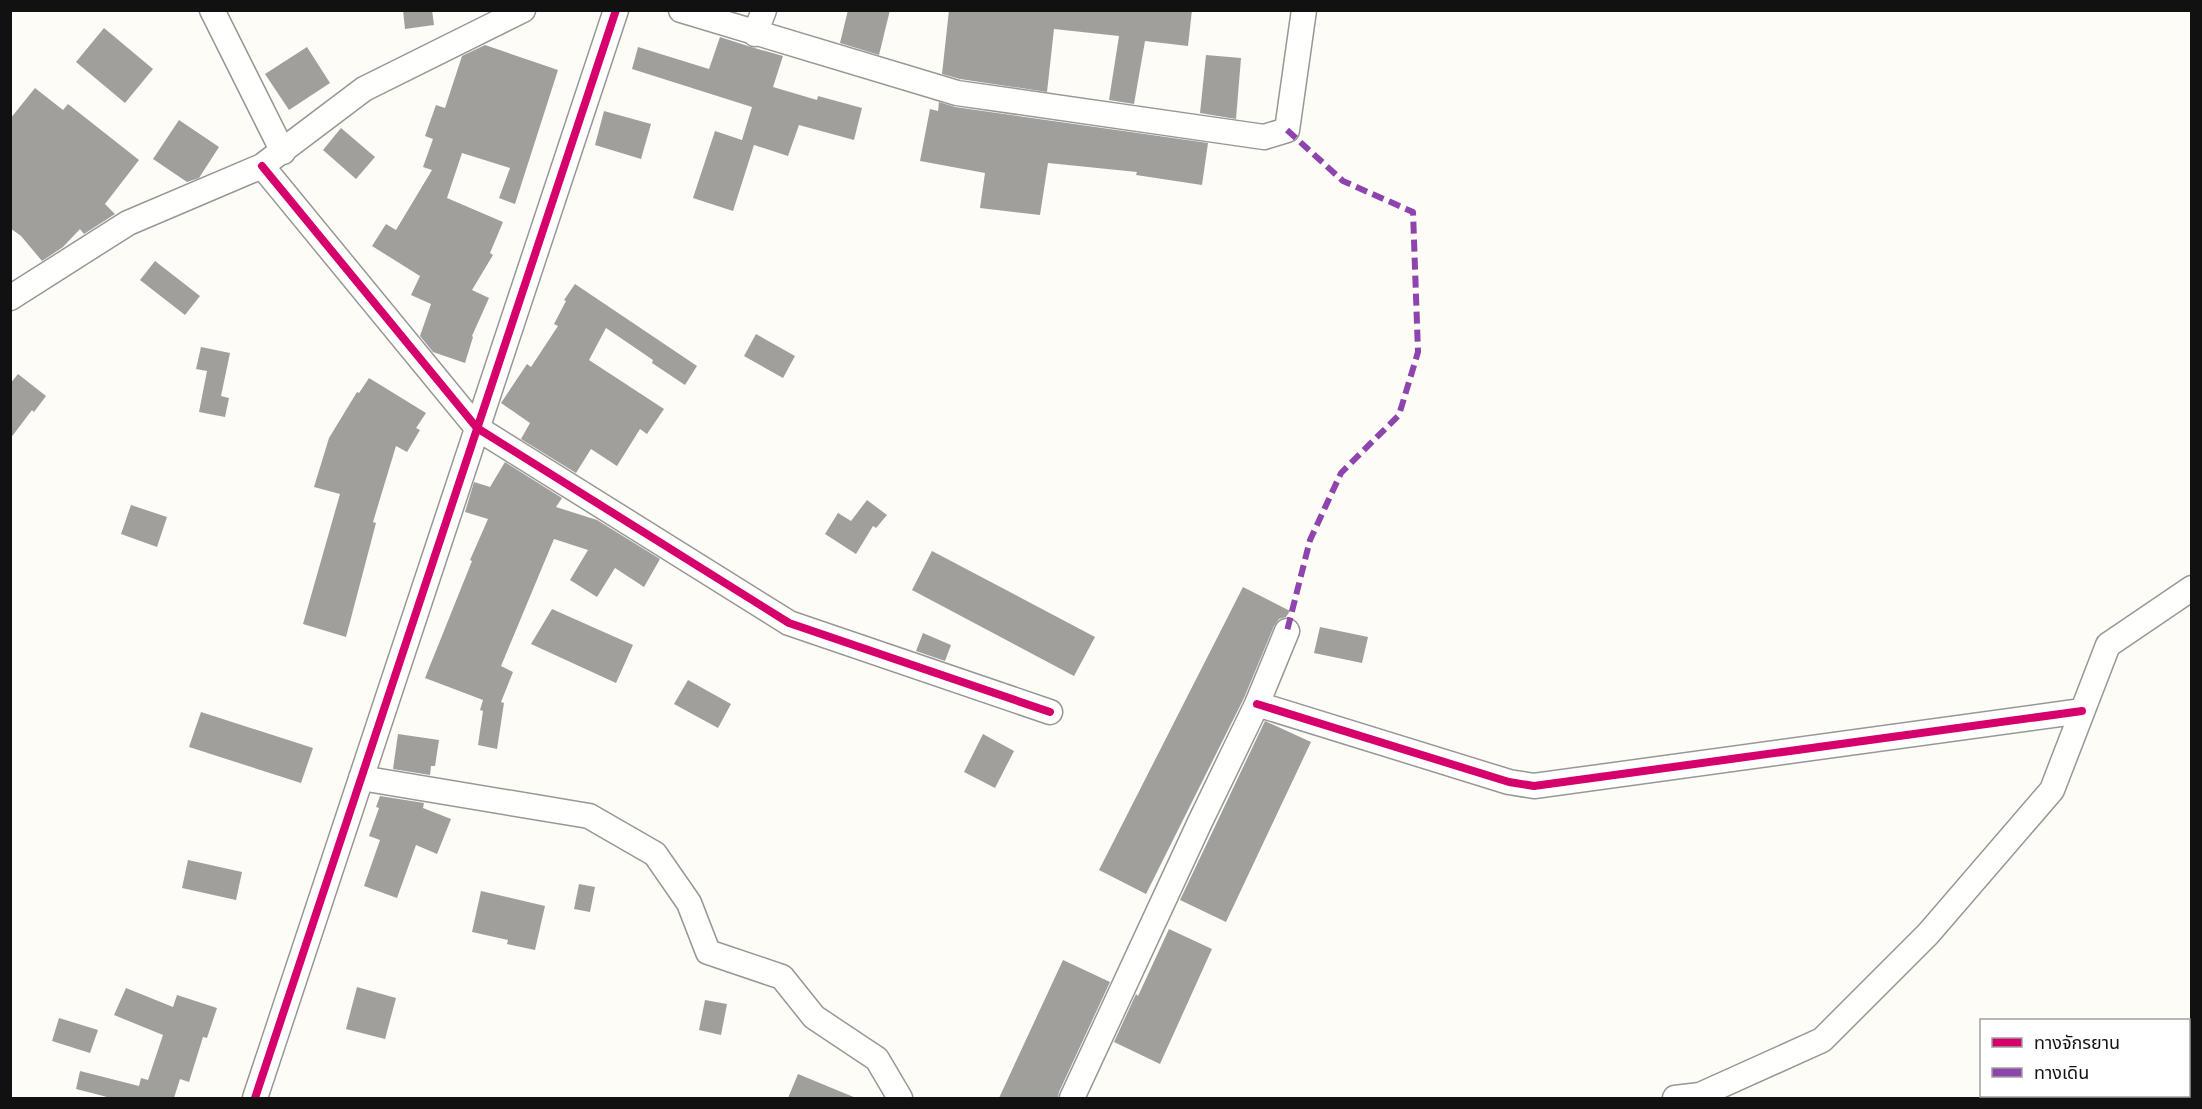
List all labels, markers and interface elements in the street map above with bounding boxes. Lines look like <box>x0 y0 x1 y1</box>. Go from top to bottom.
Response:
legend <box>1980 1019 2190 1097</box>
text: ทางจักรยาน <box>2034 1031 2120 1054</box>
text: ทางเดิน <box>2034 1061 2089 1084</box>

